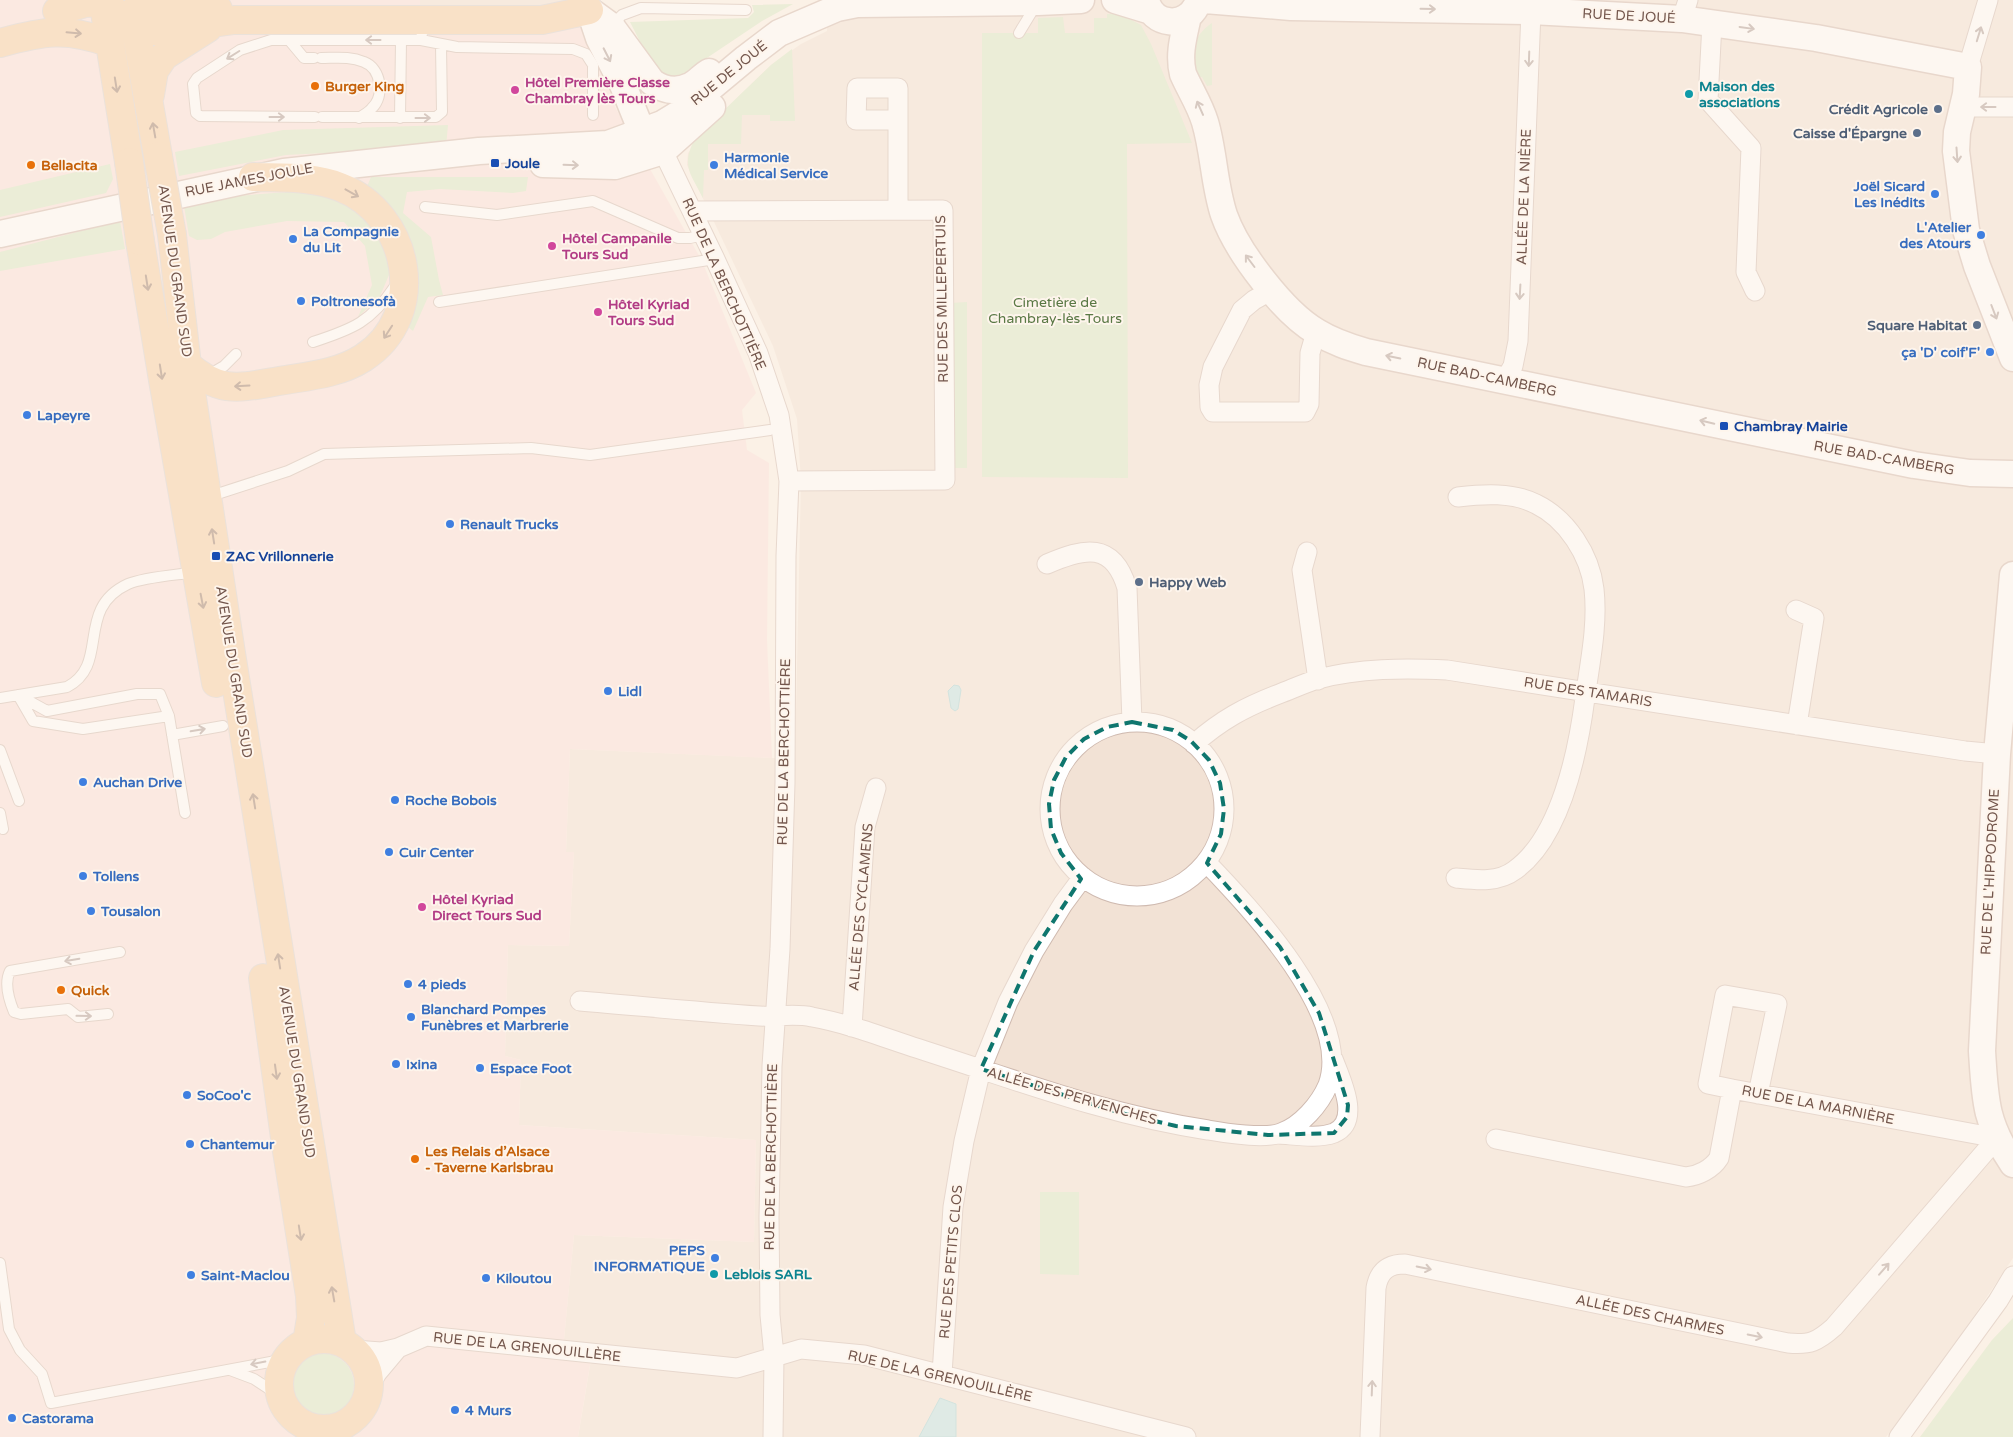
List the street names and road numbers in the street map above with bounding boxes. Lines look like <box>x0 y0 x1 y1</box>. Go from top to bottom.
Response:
street label: RUE DE JOUÉ <box>1582 5 1676 27</box>
street label: RUE DE JOUÉ <box>687 37 771 109</box>
street label: ALLÉE DE LA NIÈRE <box>1513 129 1535 265</box>
street label: RUE JAMES JOULE <box>183 159 315 201</box>
street label: AVENUE DU GRAND SUD <box>154 184 196 358</box>
street label: RUE DE LA BERCHOTTIÈRE <box>678 195 770 373</box>
street label: RUE DES MILLEPERTUIS <box>932 215 952 383</box>
street label: RUE BAD-CAMBERG <box>1416 354 1558 400</box>
street label: RUE BAD-CAMBERG <box>1812 437 1956 479</box>
street label: AVENUE DU GRAND SUD <box>212 585 256 759</box>
street label: RUE DE LA BERCHOTTIÈRE <box>774 658 794 846</box>
street label: RUE DES TAMARIS <box>1523 673 1654 711</box>
street label: RUE DE L'HIPPODROME <box>1977 788 2003 956</box>
street label: ALLÉE DES CYCLAMENS <box>845 822 877 992</box>
street label: AVENUE DU GRAND SUD <box>275 985 319 1159</box>
street label: RUE DE LA BERCHOTTIÈRE <box>761 1063 781 1251</box>
street label: ALLÉE DES PERVENCHES <box>985 1064 1159 1129</box>
street label: RUE DE LA MARNIÈRE <box>1740 1082 1896 1128</box>
street label: RUE DES PETITS CLOS <box>936 1184 966 1340</box>
street label: ALLÉE DES CHARMES <box>1574 1291 1726 1339</box>
street label: RUE DE LA GRENOUILLÈRE <box>432 1329 622 1365</box>
street label: RUE DE LA GRENOUILLÈRE <box>846 1346 1034 1406</box>

